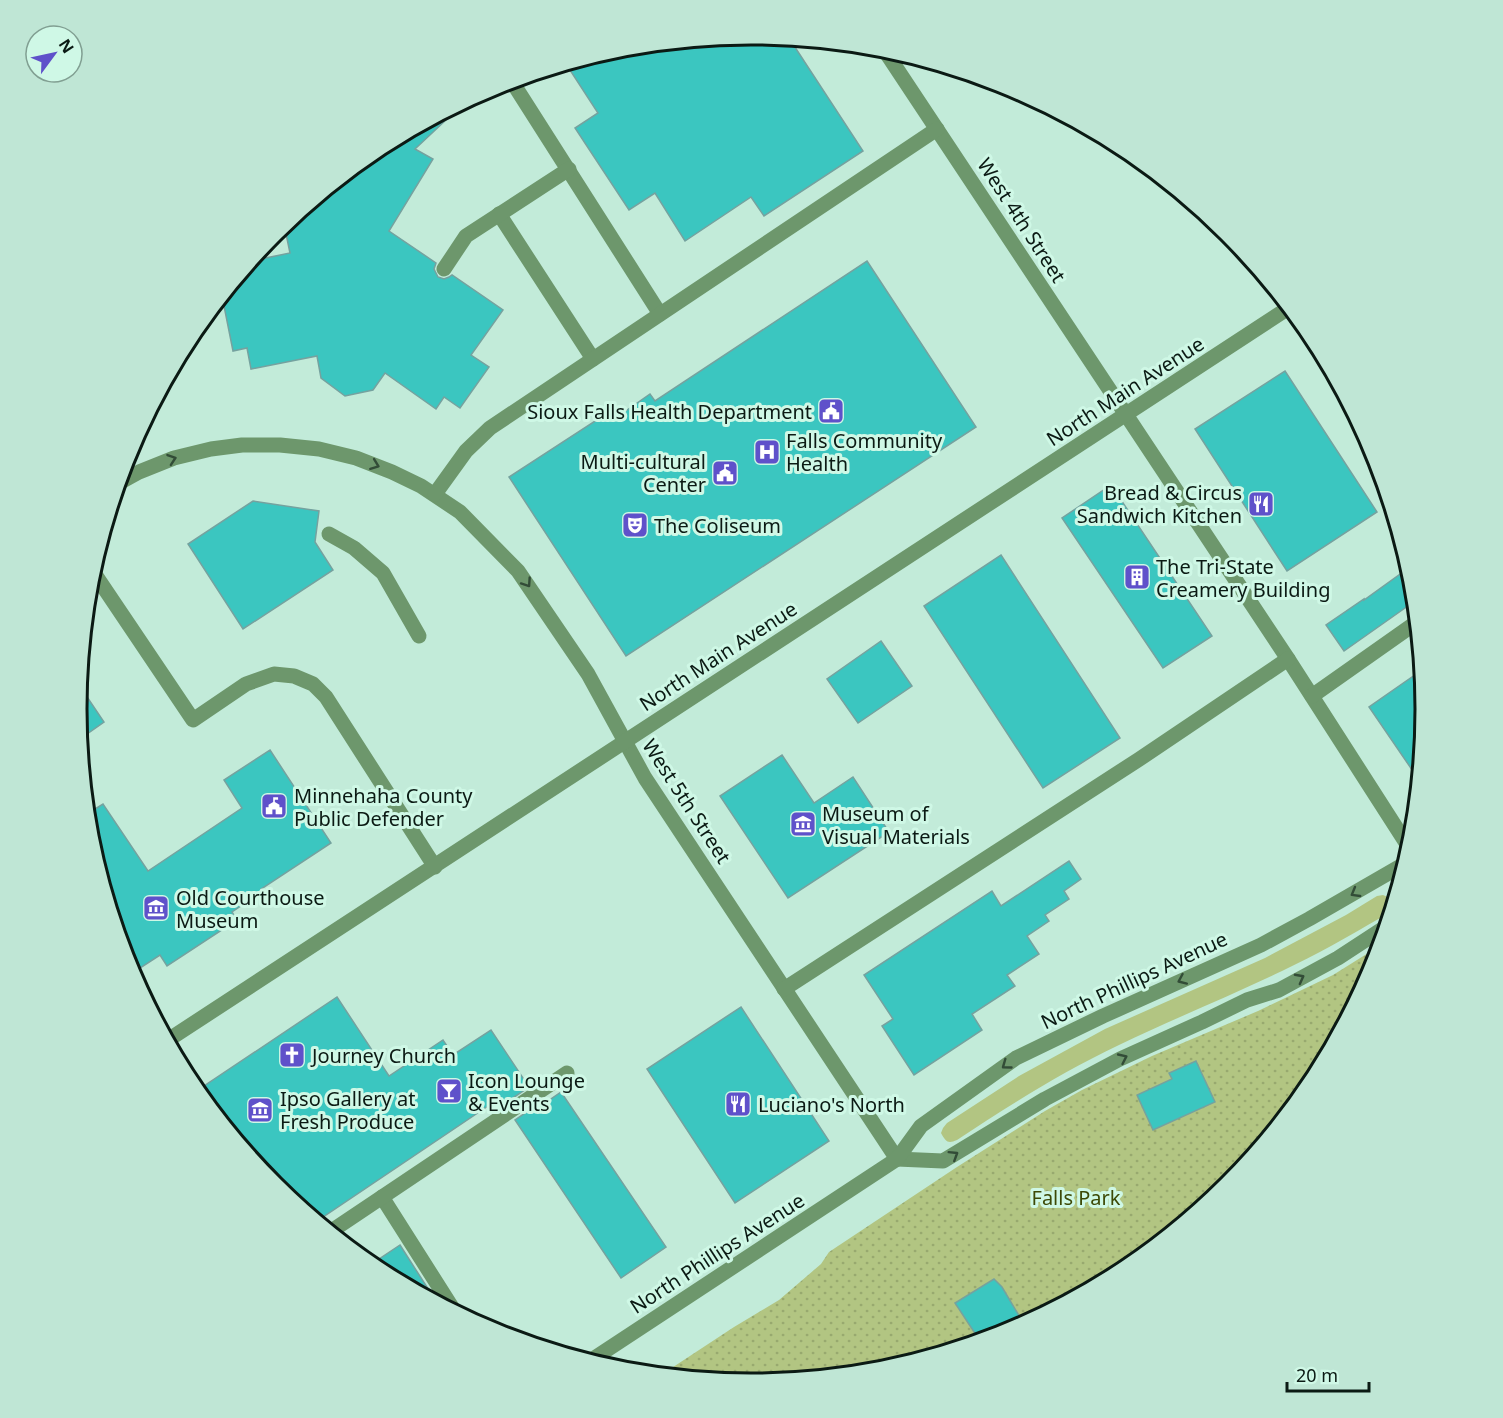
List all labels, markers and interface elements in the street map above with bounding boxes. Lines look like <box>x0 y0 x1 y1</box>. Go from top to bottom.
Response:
north arrow <box>24 24 84 84</box>
text: N <box>54 34 79 57</box>
street label: West 4th Street <box>972 152 1072 288</box>
street label: North Main Avenue <box>1041 330 1209 452</box>
public building icon: Sioux Falls Health Department <box>816 396 846 426</box>
place label: Sioux Falls Health Department <box>527 398 812 425</box>
place label: Falls Community Health <box>786 427 943 477</box>
hospital icon: Falls Community Health <box>752 437 782 467</box>
place label: Multi-cultural Center <box>581 448 706 498</box>
one-way arrow <box>166 454 177 467</box>
one-way arrow <box>369 458 380 470</box>
public building icon: Multi-cultural Center <box>710 458 740 488</box>
place label: Bread & Circus Sandwich Kitchen <box>1077 479 1242 529</box>
restaurant icon: Bread & Circus Sandwich Kitchen <box>1246 489 1276 519</box>
theatre icon: The Coliseum <box>620 510 650 540</box>
place label: The Coliseum <box>654 512 781 539</box>
place label: The Tri-State Creamery Building <box>1156 553 1330 603</box>
building icon: The Tri-State Creamery Building <box>1122 562 1152 592</box>
one-way arrow <box>520 577 531 588</box>
street label: North Main Avenue <box>634 595 802 717</box>
street label: West 5th Street <box>637 733 737 869</box>
place label: Minnehaha County Public Defender <box>294 782 473 832</box>
public building icon: Minnehaha County Public Defender <box>259 791 289 821</box>
place label: Museum of Visual Materials <box>822 800 970 850</box>
museum icon: Museum of Visual Materials <box>788 809 818 839</box>
place label: Old Courthouse Museum <box>176 884 325 934</box>
one-way arrow <box>1351 885 1362 897</box>
museum icon: Old Courthouse Museum <box>141 893 171 923</box>
street label: North Phillips Avenue <box>1036 925 1232 1035</box>
one-way arrow <box>1177 973 1188 985</box>
one-way arrow <box>1294 974 1305 985</box>
church icon: Journey Church <box>277 1040 307 1070</box>
place label: Journey Church <box>310 1042 456 1069</box>
one-way arrow <box>1116 1053 1127 1065</box>
one-way arrow <box>1002 1058 1013 1069</box>
place label: Icon Lounge & Events <box>468 1067 585 1117</box>
bar icon: Icon Lounge & Events <box>434 1076 464 1106</box>
place label: Ipso Gallery at Fresh Produce <box>280 1085 415 1135</box>
restaurant icon: Luciano's North <box>723 1089 753 1119</box>
place label: Luciano's North <box>758 1091 905 1118</box>
museum icon: Ipso Gallery at Fresh Produce <box>245 1095 275 1125</box>
one-way arrow <box>947 1151 958 1162</box>
park label: Falls Park <box>1032 1184 1121 1211</box>
street label: North Phillips Avenue <box>625 1186 809 1320</box>
scale bar <box>1287 1355 1370 1393</box>
text: 20 m <box>1296 1363 1338 1387</box>

